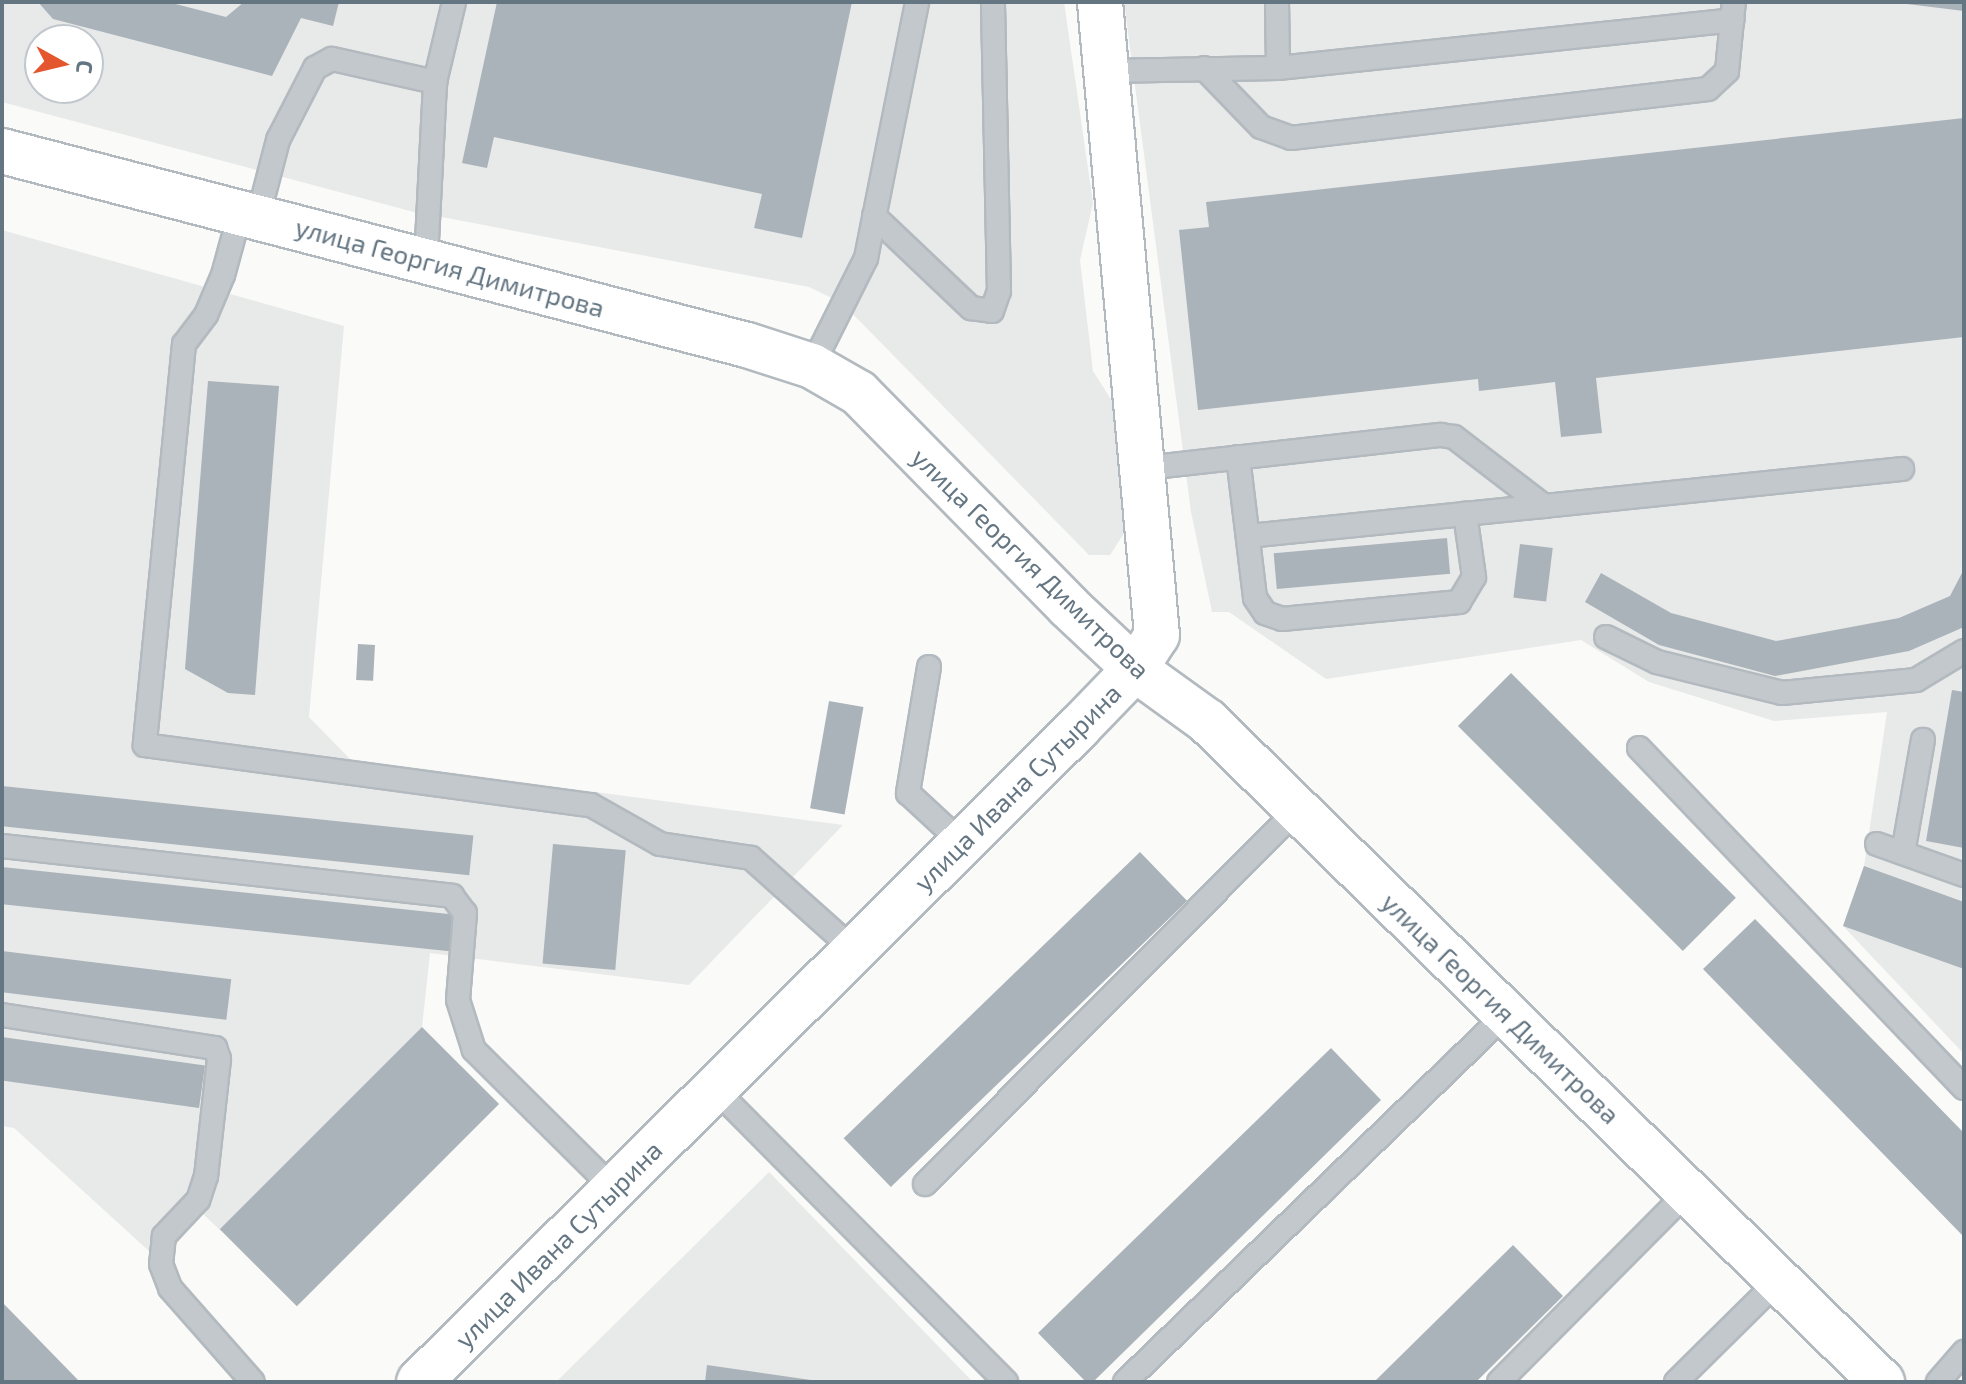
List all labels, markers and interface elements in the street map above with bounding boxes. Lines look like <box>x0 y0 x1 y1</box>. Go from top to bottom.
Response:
north arrow <box>24 24 104 104</box>
text: С <box>72 59 100 75</box>
street label: улица Георгия Димитрова <box>292 211 608 323</box>
street label: улица Георгия Димитрова <box>906 441 1156 685</box>
street label: улица Ивана Сутырина <box>907 677 1127 897</box>
street label: улица Георгия Димитрова <box>1376 886 1626 1130</box>
street label: улица Ивана Сутырина <box>448 1134 668 1354</box>

